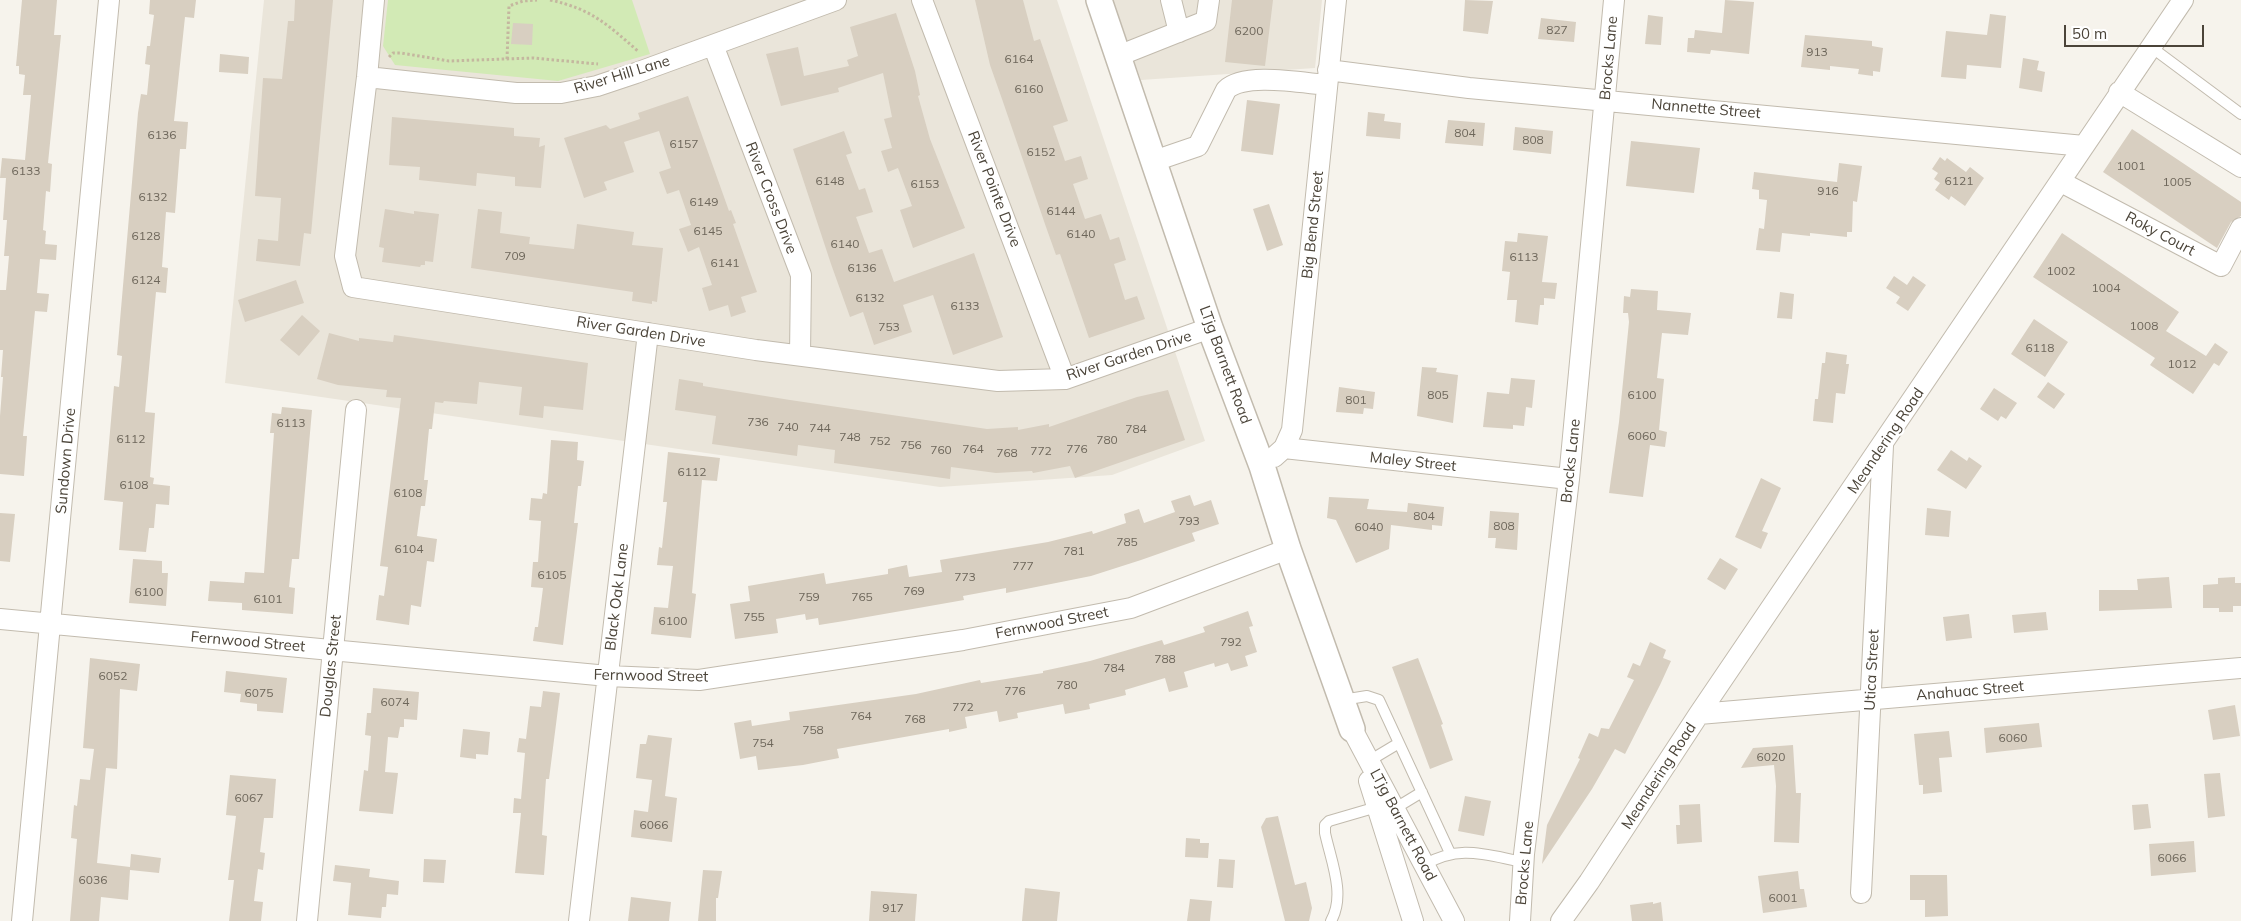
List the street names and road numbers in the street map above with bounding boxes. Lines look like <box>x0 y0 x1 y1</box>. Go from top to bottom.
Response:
street label: Brocks Lane <box>1596 15 1622 101</box>
street label: River Hill Lane <box>572 52 672 98</box>
street label: Nannette Street <box>1651 95 1761 123</box>
street label: River Pointe Drive <box>964 128 1024 250</box>
street label: River Cross Drive <box>741 139 801 257</box>
street label: Big Bend Street <box>1298 170 1328 280</box>
street label: Roky Court <box>2122 208 2198 260</box>
street label: LTjg Barnett Road <box>1195 303 1255 427</box>
street label: River Garden Drive <box>575 313 707 351</box>
street label: River Garden Drive <box>1064 327 1194 385</box>
street label: Meandering Road <box>1844 385 1928 497</box>
street label: Sundown Drive <box>52 407 80 515</box>
street label: Brocks Lane <box>1558 418 1584 504</box>
street label: Maley Street <box>1369 449 1457 475</box>
street label: Black Oak Lane <box>601 542 633 652</box>
street label: Fernwood Street <box>994 603 1110 643</box>
street label: Douglas Street <box>317 614 345 718</box>
street label: Fernwood Street <box>190 628 306 656</box>
street label: Utica Street <box>1861 629 1883 711</box>
street label: Fernwood Street <box>593 666 709 686</box>
street label: Anahuac Street <box>1915 677 2025 705</box>
street label: Meandering Road <box>1618 719 1700 833</box>
street label: LTjg Barnett Road <box>1366 766 1440 884</box>
street label: Brocks Lane <box>1512 820 1538 906</box>

